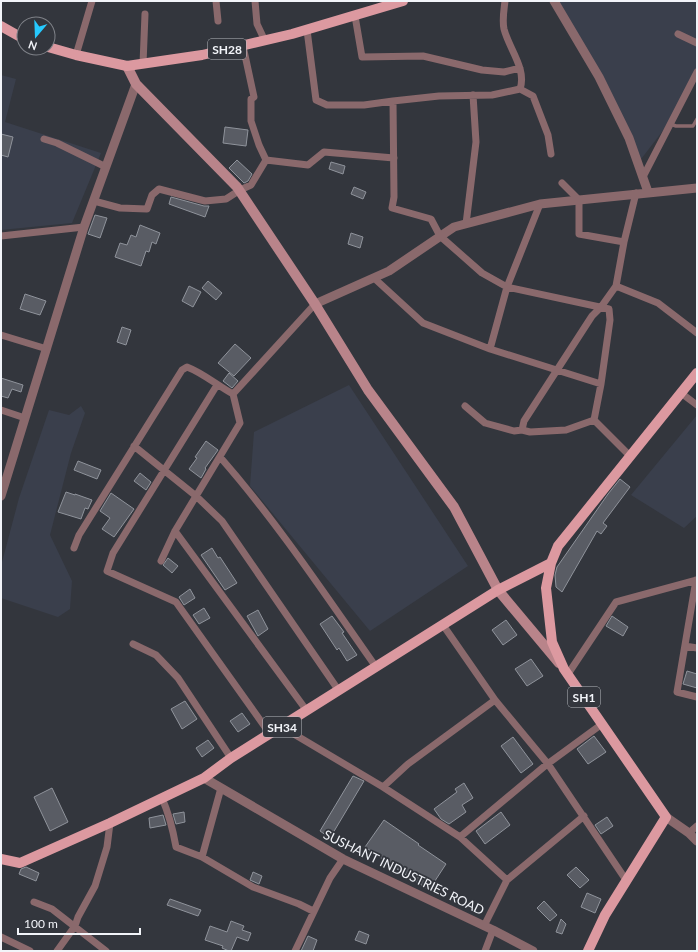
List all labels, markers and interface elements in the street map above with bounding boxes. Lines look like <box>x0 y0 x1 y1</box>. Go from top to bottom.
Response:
north arrow <box>16 16 56 56</box>
text: N <box>26 38 39 53</box>
road number: SH28 <box>208 39 246 59</box>
road number: SH1 <box>568 687 600 707</box>
road number: SH34 <box>263 717 301 737</box>
street label: SUSHANT INDUSTRIES ROAD <box>321 826 487 918</box>
scale bar <box>18 910 140 936</box>
text: 100 m <box>24 916 58 931</box>

